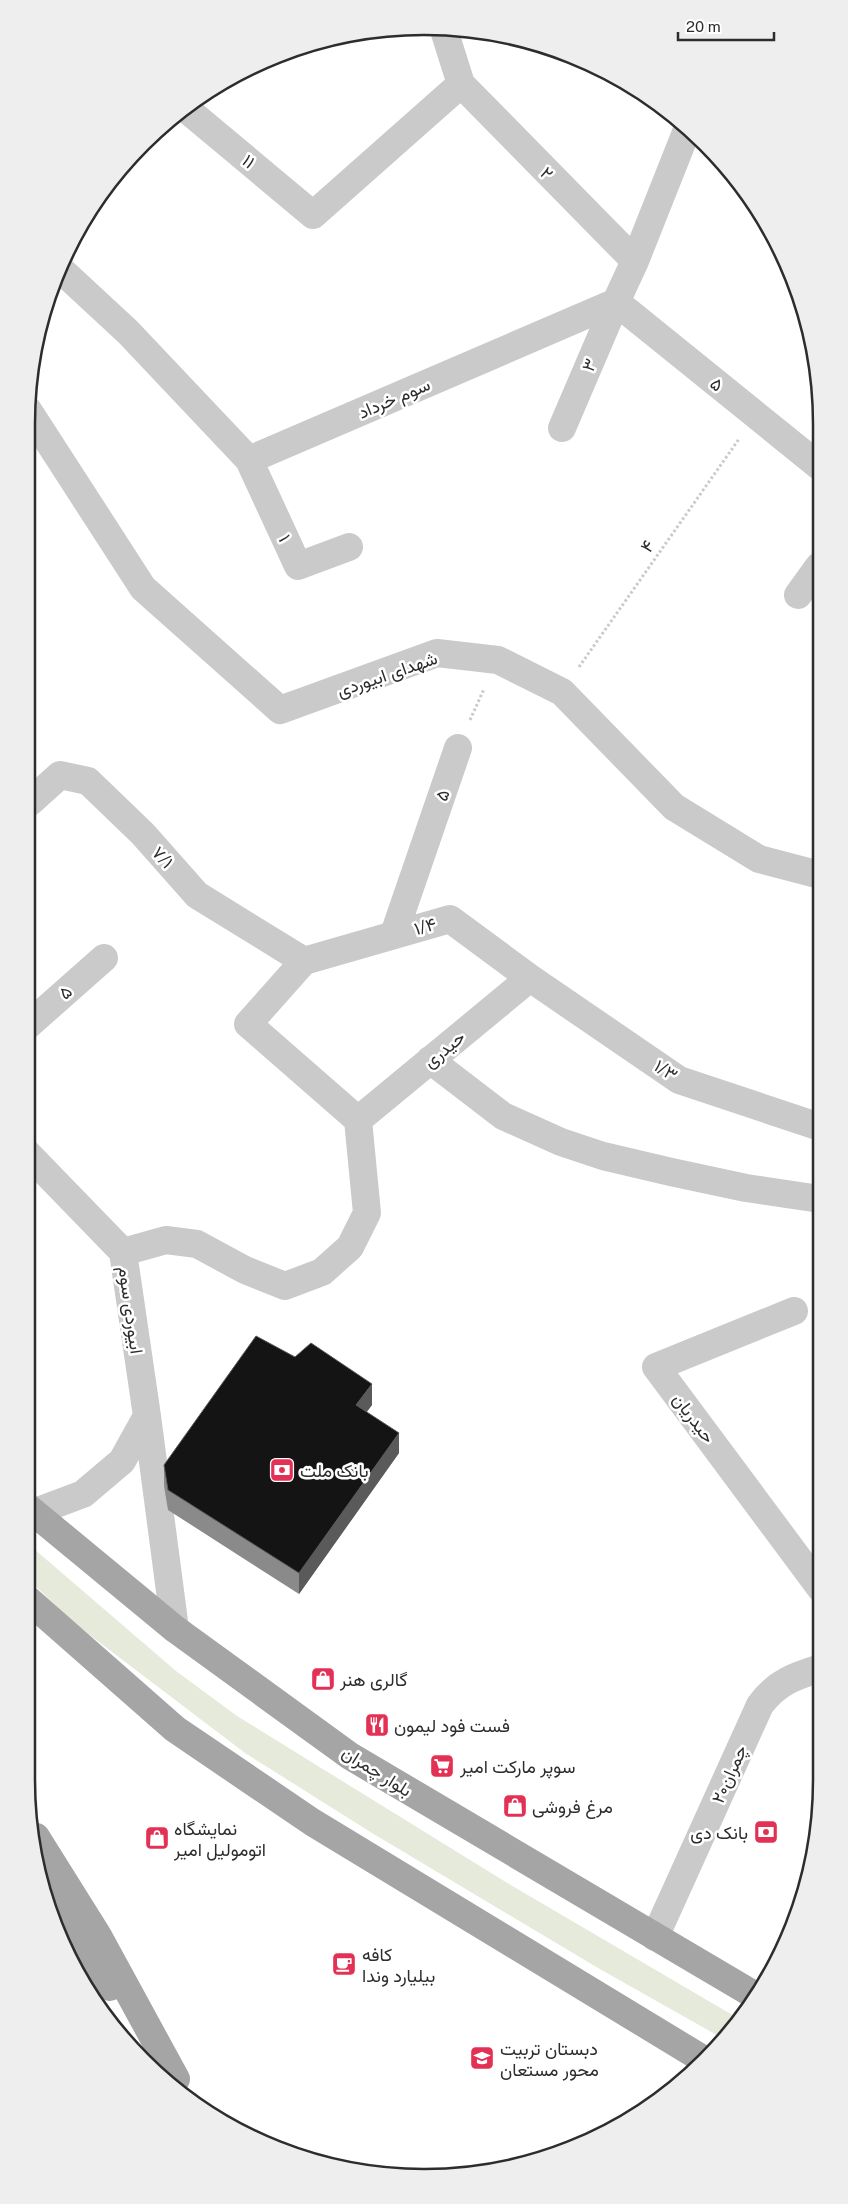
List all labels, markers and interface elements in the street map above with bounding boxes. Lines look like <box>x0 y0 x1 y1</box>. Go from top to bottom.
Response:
scale bar <box>678 10 774 42</box>
text: 20 m <box>686 18 721 35</box>
street label: ۱۱ <box>238 150 260 172</box>
street label: ۲ <box>536 162 558 184</box>
street label: ۳ <box>577 355 601 375</box>
street label: ۵ <box>706 372 728 396</box>
street label: سوم خرداد <box>355 373 434 424</box>
street label: ۱ <box>274 531 296 545</box>
street label: ۴ <box>635 536 659 556</box>
street label: شهدای ابیوردی <box>334 647 440 702</box>
street label: ۵ <box>430 787 454 803</box>
street label: ۷/۱ <box>148 842 178 872</box>
street label: ۱/۴ <box>412 913 438 939</box>
street label: ۵ <box>54 981 76 1003</box>
street label: حیدری <box>419 1026 470 1073</box>
street label: ۱/۳ <box>651 1055 681 1085</box>
street label: ابیوردی سوم <box>112 1265 148 1355</box>
street label: حیدریان <box>668 1389 719 1448</box>
bank icon: بانک ملت <box>269 1457 295 1483</box>
place label: بانک ملت <box>300 1460 369 1481</box>
shop icon: گالری هنر <box>310 1666 336 1692</box>
place label: گالری هنر <box>339 1669 407 1691</box>
restaurant icon: فست فود لیمون <box>364 1712 390 1738</box>
place label: فست فود لیمون <box>394 1715 510 1737</box>
street label: بلوار چمران <box>337 1741 416 1802</box>
street label: چمران۲۰ <box>707 1742 753 1807</box>
supermarket icon: سوپر مارکت امیر <box>429 1753 455 1779</box>
place label: سوپر مارکت امیر <box>459 1756 576 1779</box>
shop icon: مرغ فروشی <box>502 1793 528 1819</box>
place label: مرغ فروشی <box>532 1796 613 1819</box>
place label: نمایشگاه اتومولیل امیر <box>173 1818 266 1861</box>
bank icon: بانک دی <box>753 1819 779 1845</box>
place label: بانک دی <box>690 1822 748 1844</box>
shop icon: نمایشگاه اتومولیل امیر <box>144 1825 170 1851</box>
place label: کافه بیلیارد وندا <box>362 1944 435 1987</box>
cafe icon: کافه بیلیارد وندا <box>331 1951 357 1977</box>
place label: دبستان تربیت محور مستعان <box>500 2038 599 2081</box>
school or university icon: دبستان تربیت محور مستعان <box>469 2045 495 2071</box>

